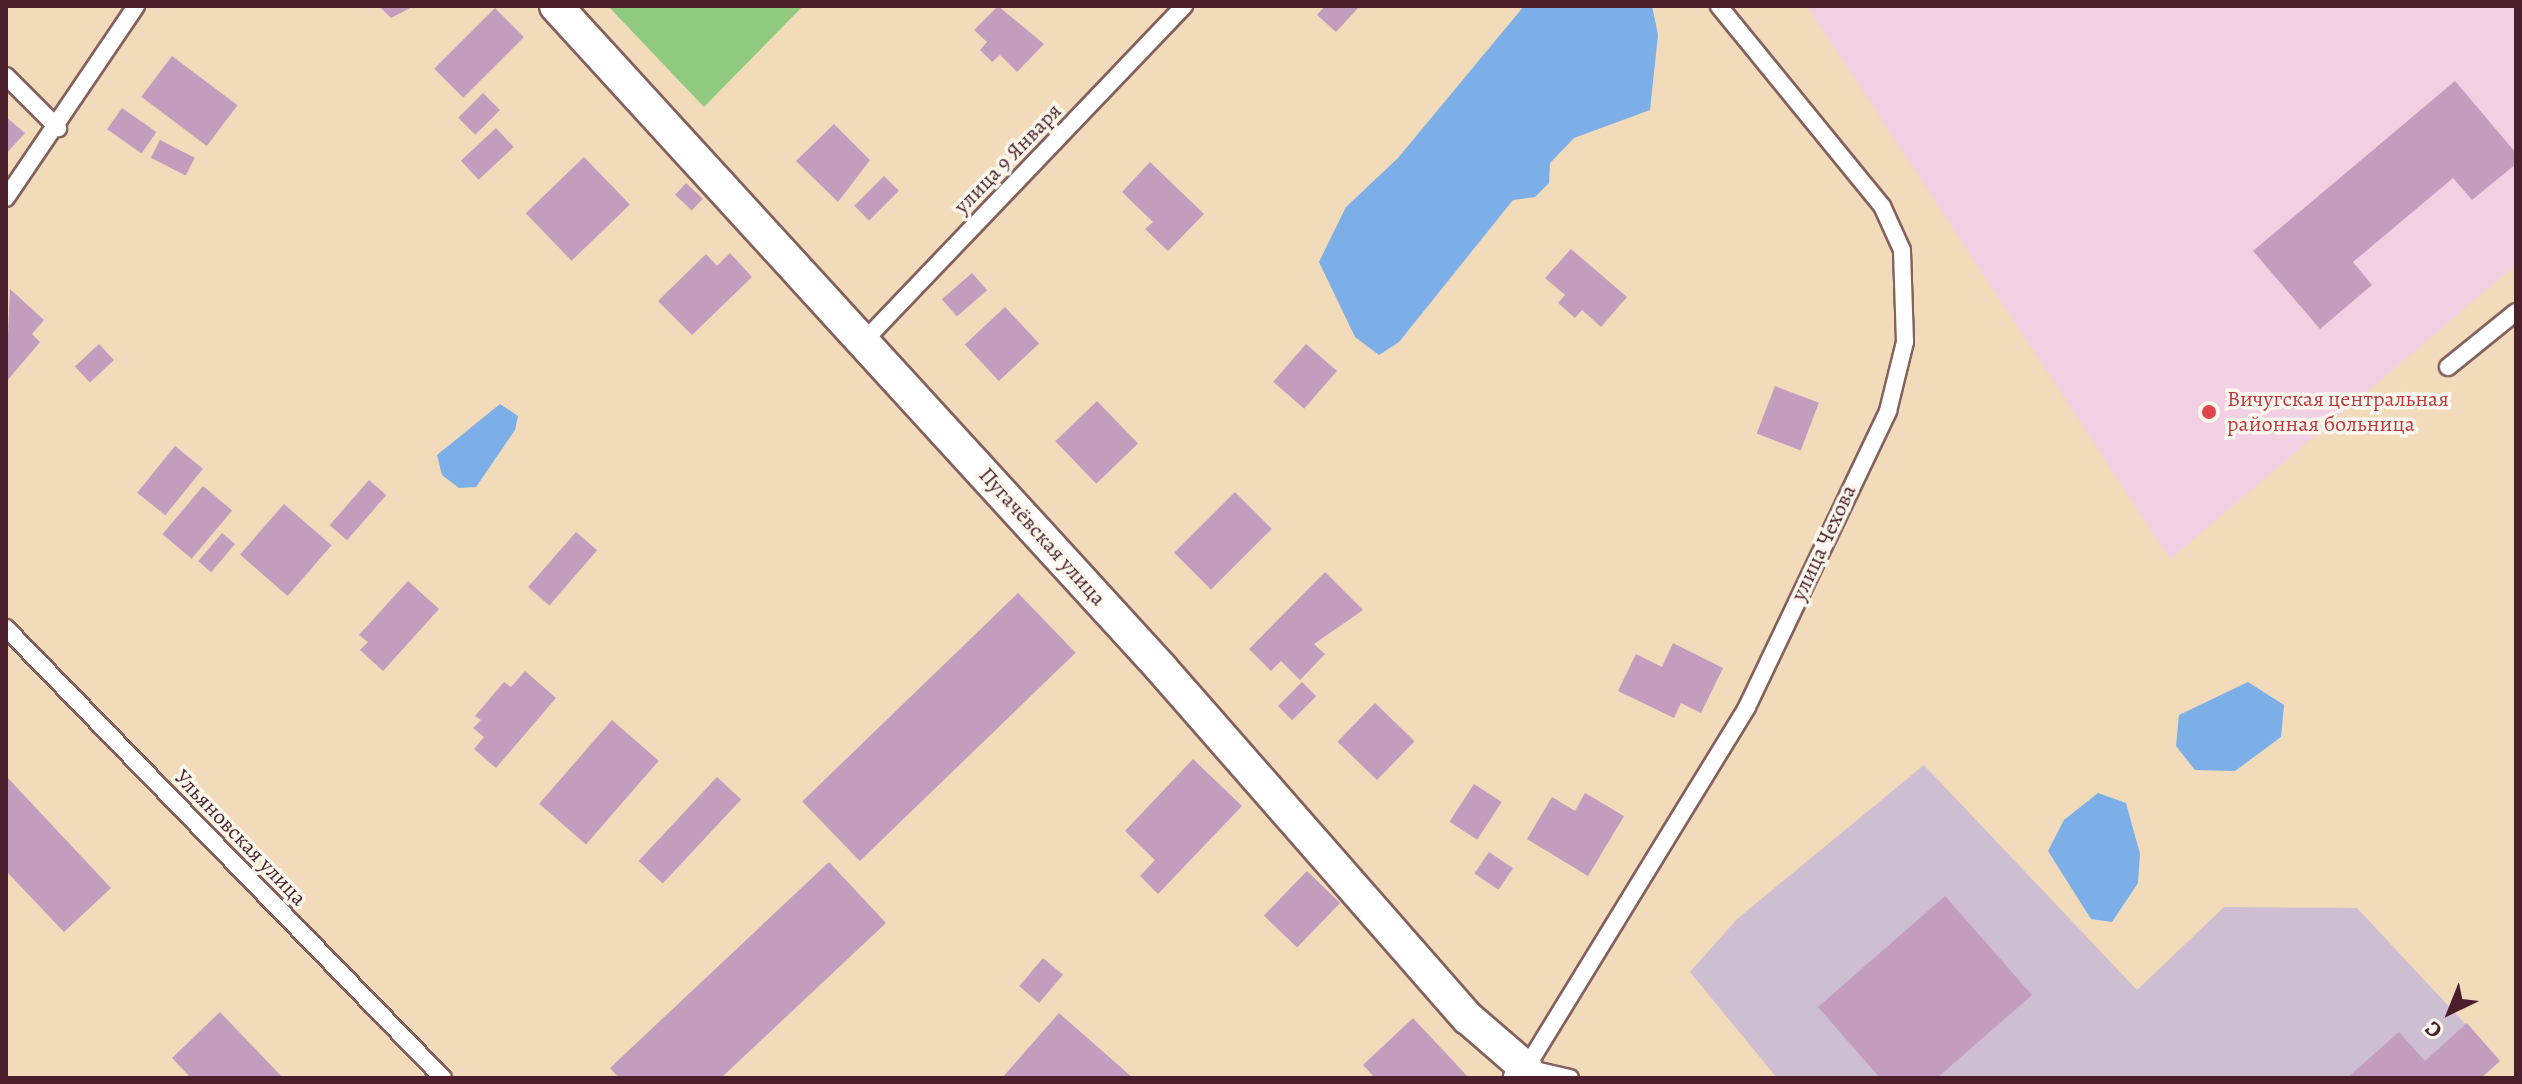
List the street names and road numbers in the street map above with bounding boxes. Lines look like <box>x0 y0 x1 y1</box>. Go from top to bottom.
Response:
street label: улица 9 Января <box>949 98 1067 220</box>
street label: Пугачёвская улица <box>973 462 1111 612</box>
street label: улица Чехова <box>1786 481 1862 605</box>
street label: Ульяновская улица <box>168 765 312 911</box>

